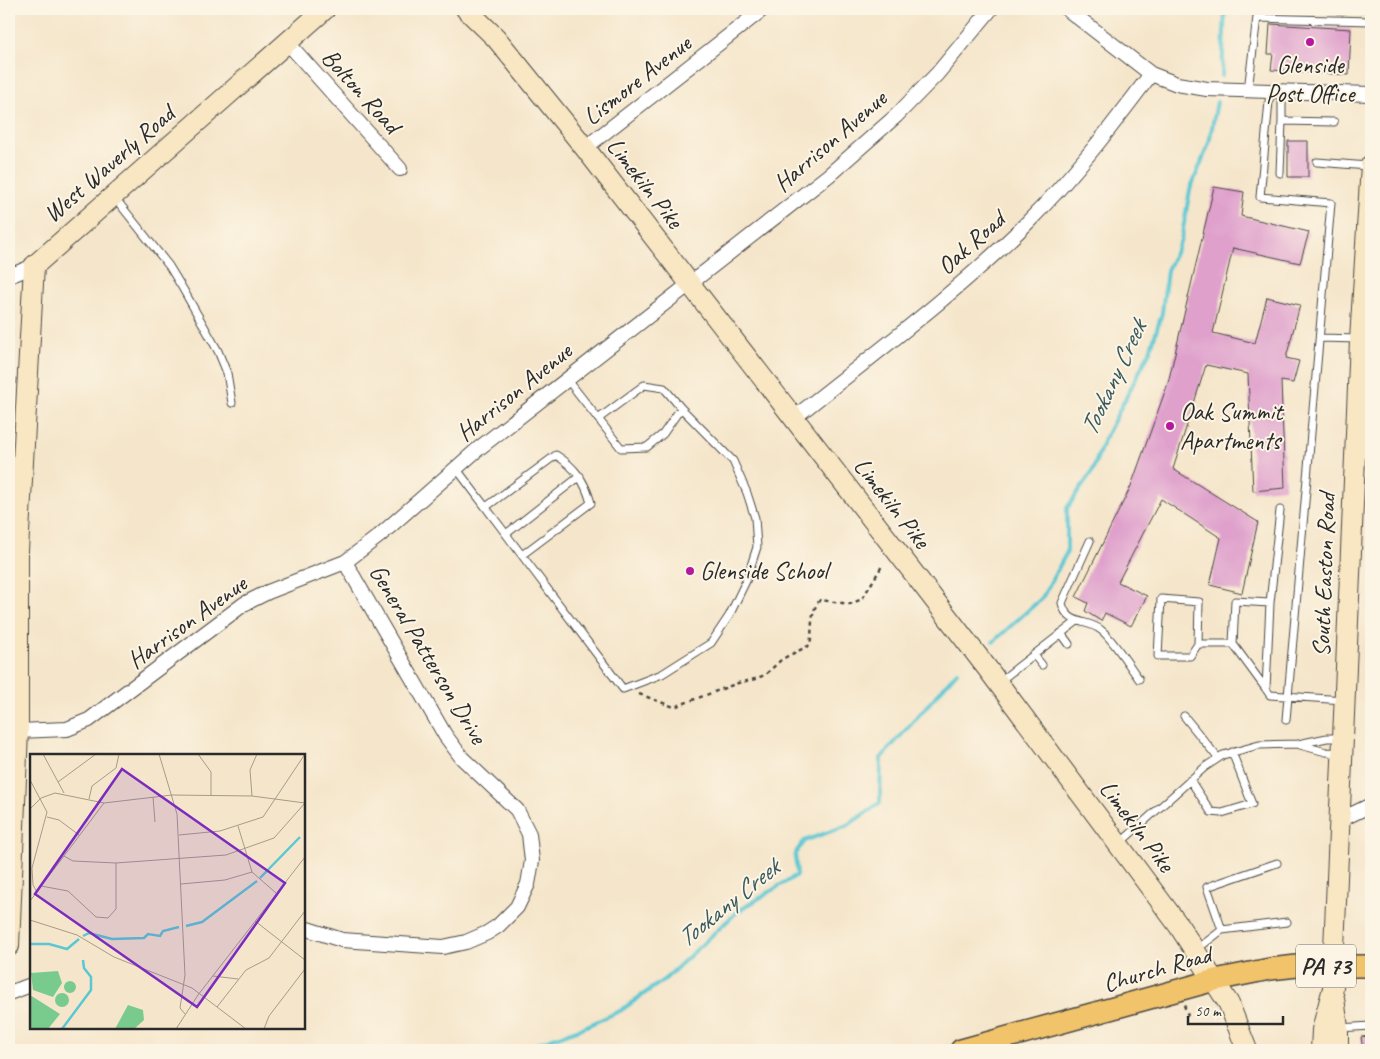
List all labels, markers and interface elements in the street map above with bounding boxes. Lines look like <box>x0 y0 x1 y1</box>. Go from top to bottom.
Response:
street label: Lismore Avenue <box>576 27 699 132</box>
marker: Glenside Post Office <box>1304 36 1316 48</box>
street label: Bolton Road <box>315 42 410 143</box>
place label: Glenside Post Office <box>1266 49 1356 110</box>
street label: Harrison Avenue <box>767 82 895 199</box>
street label: West Waverly Road <box>37 96 184 230</box>
street label: Limekiln Pike <box>600 131 692 236</box>
street label: Oak Road <box>930 201 1015 282</box>
water label: Tookany Creek <box>1072 311 1156 441</box>
street label: Harrison Avenue <box>450 334 580 448</box>
place label: Oak Summit Apartments <box>1180 396 1285 457</box>
marker: Oak Summit Apartments <box>1164 420 1176 432</box>
street label: Limekiln Pike <box>847 451 939 556</box>
street label: South Easton Road <box>1305 489 1343 658</box>
place label: Glenside School <box>700 555 832 587</box>
street label: General Patterson Drive <box>362 558 495 751</box>
marker: Glenside School <box>684 565 696 577</box>
street label: Harrison Avenue <box>121 567 255 676</box>
inset map <box>30 754 305 1029</box>
street label: Limekiln Pike <box>1092 774 1183 880</box>
water label: Tookany Creek <box>670 849 790 955</box>
street label: Church Road <box>1099 937 1219 1000</box>
road number: PA 73 <box>1296 944 1356 988</box>
scale bar <box>1188 994 1282 1026</box>
text: 50 m <box>1195 1002 1222 1021</box>

